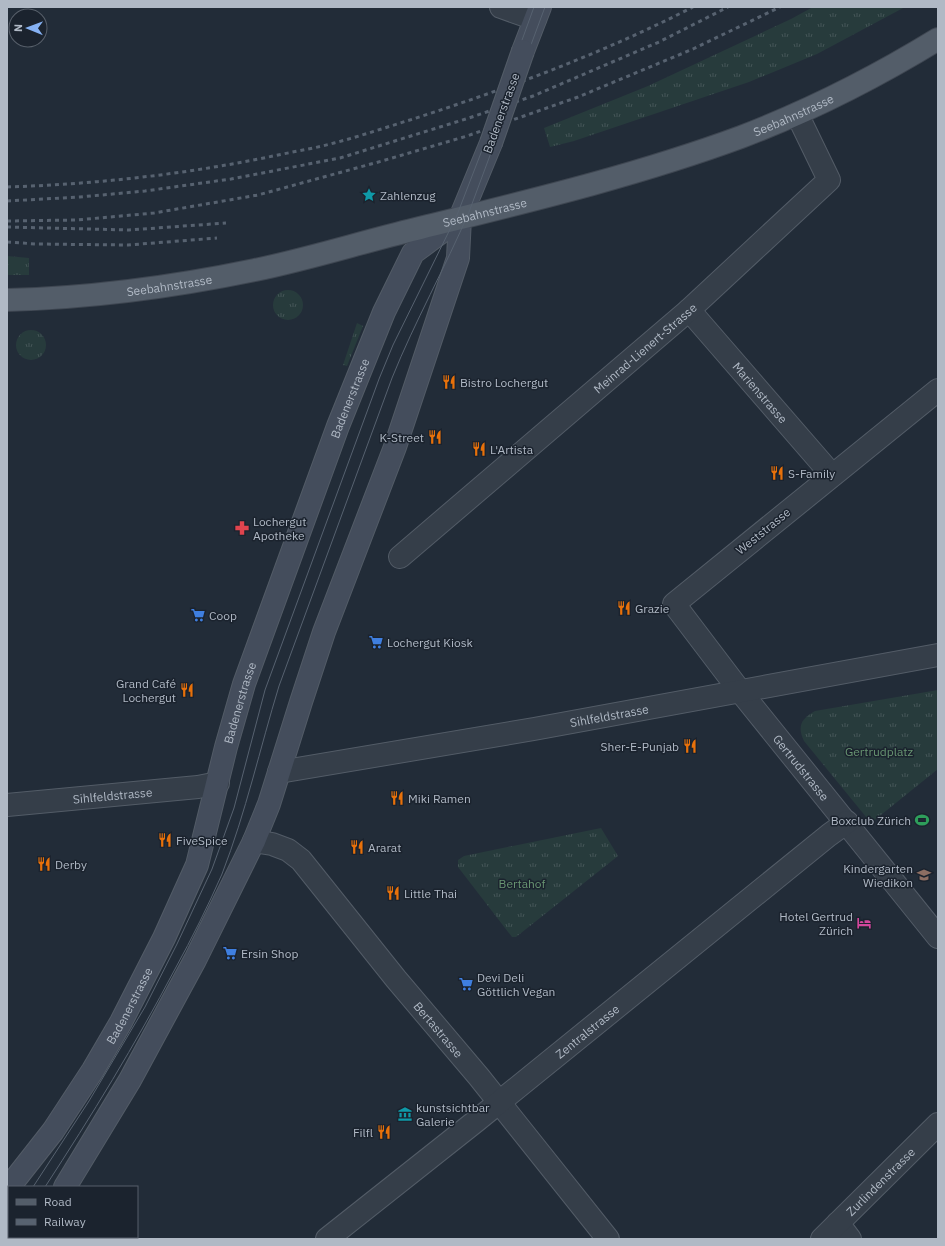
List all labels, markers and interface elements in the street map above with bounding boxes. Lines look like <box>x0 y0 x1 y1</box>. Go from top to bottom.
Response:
north arrow <box>8 8 48 48</box>
text: N <box>11 24 25 32</box>
street label: Badenerstrasse <box>479 70 523 155</box>
street label: Seebahnstrasse <box>751 90 836 139</box>
place icon: Zahlenzug <box>361 187 377 203</box>
place label: Zahlenzug <box>380 188 436 203</box>
street label: Seebahnstrasse <box>441 194 529 230</box>
street label: Seebahnstrasse <box>126 271 213 299</box>
street label: Meinrad-Lienert-Strasse <box>590 299 700 396</box>
street label: Badenerstrasse <box>327 356 372 440</box>
street label: Marienstrasse <box>730 359 791 426</box>
restaurant icon: Bistro Lochergut <box>441 374 457 390</box>
place label: Bistro Lochergut <box>460 375 548 390</box>
restaurant icon: K-Street <box>427 429 443 445</box>
place label: K-Street <box>380 430 424 445</box>
restaurant icon: L'Artista <box>471 441 487 457</box>
place label: L'Artista <box>490 442 534 457</box>
restaurant icon: S-Family <box>769 465 785 481</box>
place label: S-Family <box>788 466 835 481</box>
street label: Weststrasse <box>733 504 794 558</box>
place label: Lochergut Apotheke <box>253 514 307 543</box>
pharmacy icon: Lochergut Apotheke <box>234 520 250 536</box>
restaurant icon: Grazie <box>616 600 632 616</box>
place label: Grazie <box>635 601 670 616</box>
supermarket icon: Coop <box>190 607 206 623</box>
place label: Coop <box>209 608 237 623</box>
supermarket icon: Lochergut Kiosk <box>368 634 384 650</box>
place label: Lochergut Kiosk <box>387 635 474 650</box>
street label: Badenerstrasse <box>220 659 259 745</box>
place label: Grand Café Lochergut <box>116 676 176 705</box>
restaurant icon: Grand Café Lochergut <box>179 682 195 698</box>
street label: Sihlfeldstrasse <box>569 701 650 730</box>
street label: Gertrudstrasse <box>770 731 833 804</box>
restaurant icon: Sher-E-Punjab <box>682 738 698 754</box>
place label: Sher-E-Punjab <box>601 739 679 754</box>
park label: Gertrudplatz <box>845 744 914 759</box>
street label: Sihlfeldstrasse <box>72 784 153 806</box>
restaurant icon: Miki Ramen <box>389 790 405 806</box>
place label: Miki Ramen <box>408 791 471 806</box>
sports icon: Boxclub Zürich <box>914 812 930 828</box>
place label: Boxclub Zürich <box>831 813 911 828</box>
restaurant icon: FiveSpice <box>157 832 173 848</box>
place label: FiveSpice <box>176 833 228 848</box>
restaurant icon: Ararat <box>349 839 365 855</box>
place label: Ararat <box>368 840 401 855</box>
restaurant icon: Derby <box>36 856 52 872</box>
place label: Derby <box>55 857 87 872</box>
place label: Kindergarten Wiedikon <box>843 861 913 890</box>
school or university icon: Kindergarten Wiedikon <box>916 867 932 883</box>
park label: Bertahof <box>499 876 546 891</box>
restaurant icon: Little Thai <box>385 885 401 901</box>
place label: Little Thai <box>404 886 457 901</box>
place label: Hotel Gertrud Zürich <box>779 909 853 938</box>
hotel icon: Hotel Gertrud Zürich <box>856 915 872 931</box>
supermarket icon: Ersin Shop <box>222 945 238 961</box>
place label: Ersin Shop <box>241 946 298 961</box>
street label: Badenerstrasse <box>102 964 155 1047</box>
place label: Devi Deli Göttlich Vegan <box>477 970 555 999</box>
supermarket icon: Devi Deli Göttlich Vegan <box>458 976 474 992</box>
street label: Bertastrasse <box>411 998 467 1061</box>
street label: Zentralstrasse <box>552 1001 622 1061</box>
place label: kunstsichtbar Galerie <box>416 1100 490 1129</box>
museum icon: kunstsichtbar Galerie <box>397 1106 413 1122</box>
restaurant icon: Filfl <box>376 1124 392 1140</box>
place label: Filfl <box>353 1125 373 1140</box>
street label: Zurlindenstrasse <box>843 1144 918 1219</box>
legend <box>8 1186 138 1238</box>
text: Road <box>44 1194 72 1209</box>
text: Railway <box>44 1214 86 1229</box>

